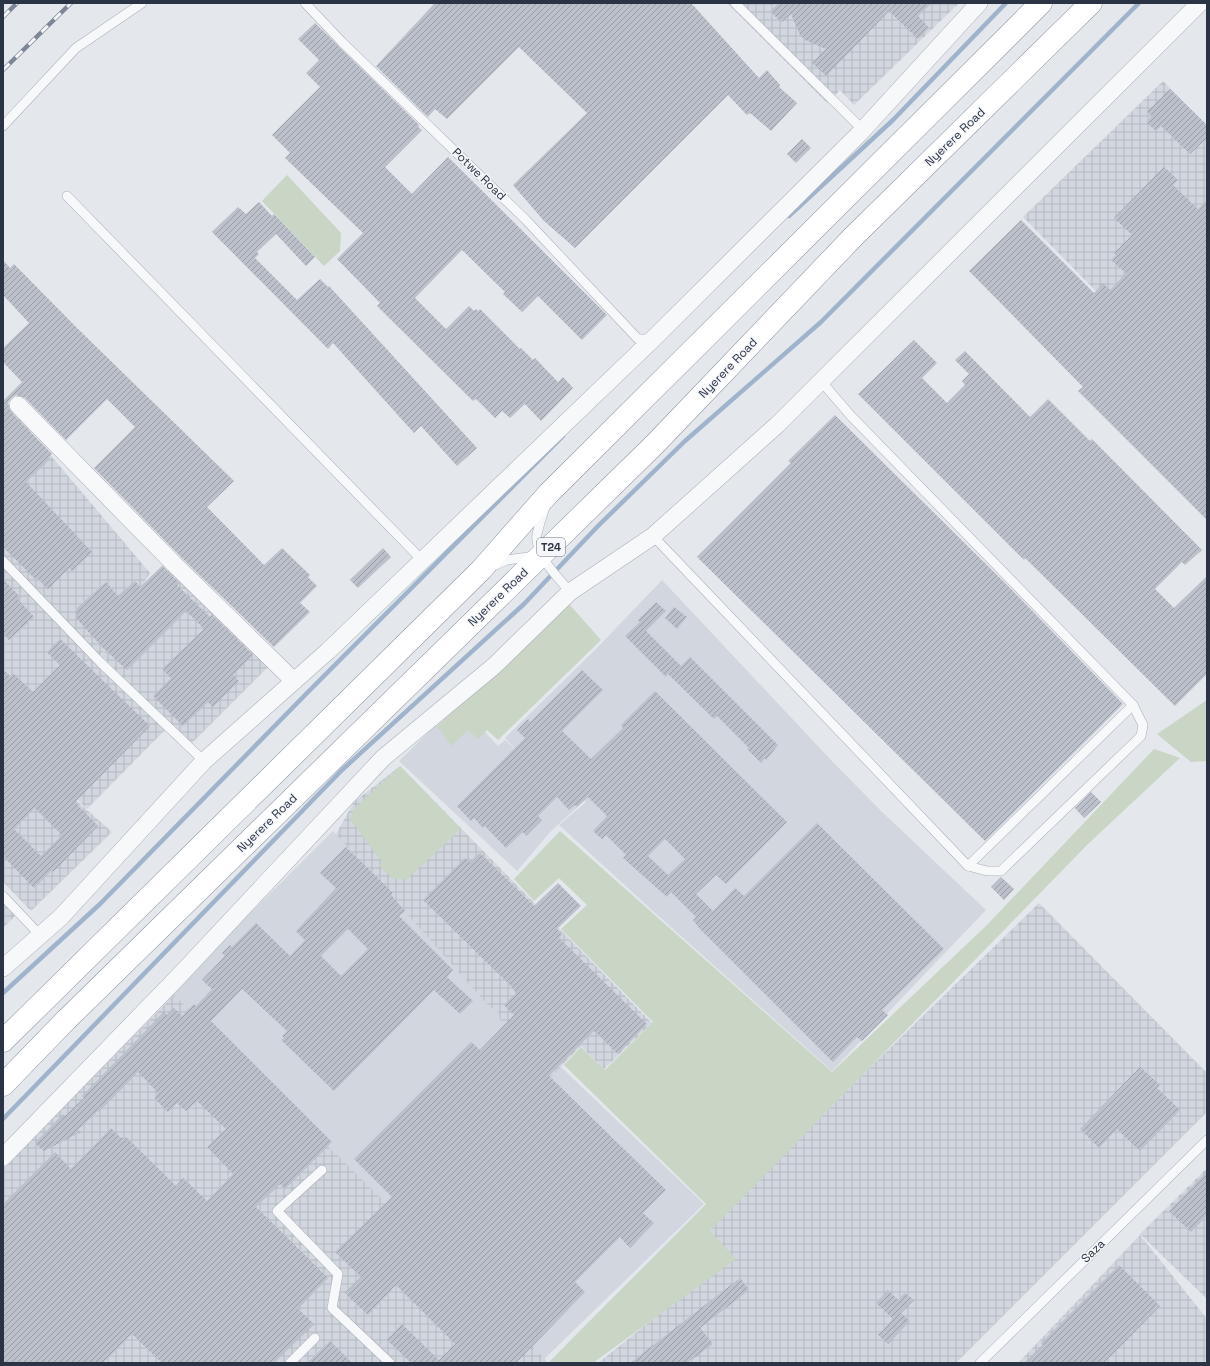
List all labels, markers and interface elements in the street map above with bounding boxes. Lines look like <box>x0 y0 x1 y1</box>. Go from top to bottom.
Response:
street label: Nyerere Road <box>921 104 989 170</box>
street label: Potwe Road <box>449 144 509 204</box>
street label: Nyerere Road <box>695 334 761 402</box>
road number: T24 <box>537 538 565 556</box>
street label: Nyerere Road <box>464 564 532 630</box>
street label: Nyerere Road <box>233 790 301 856</box>
street label: Saza <box>1078 1236 1108 1266</box>

